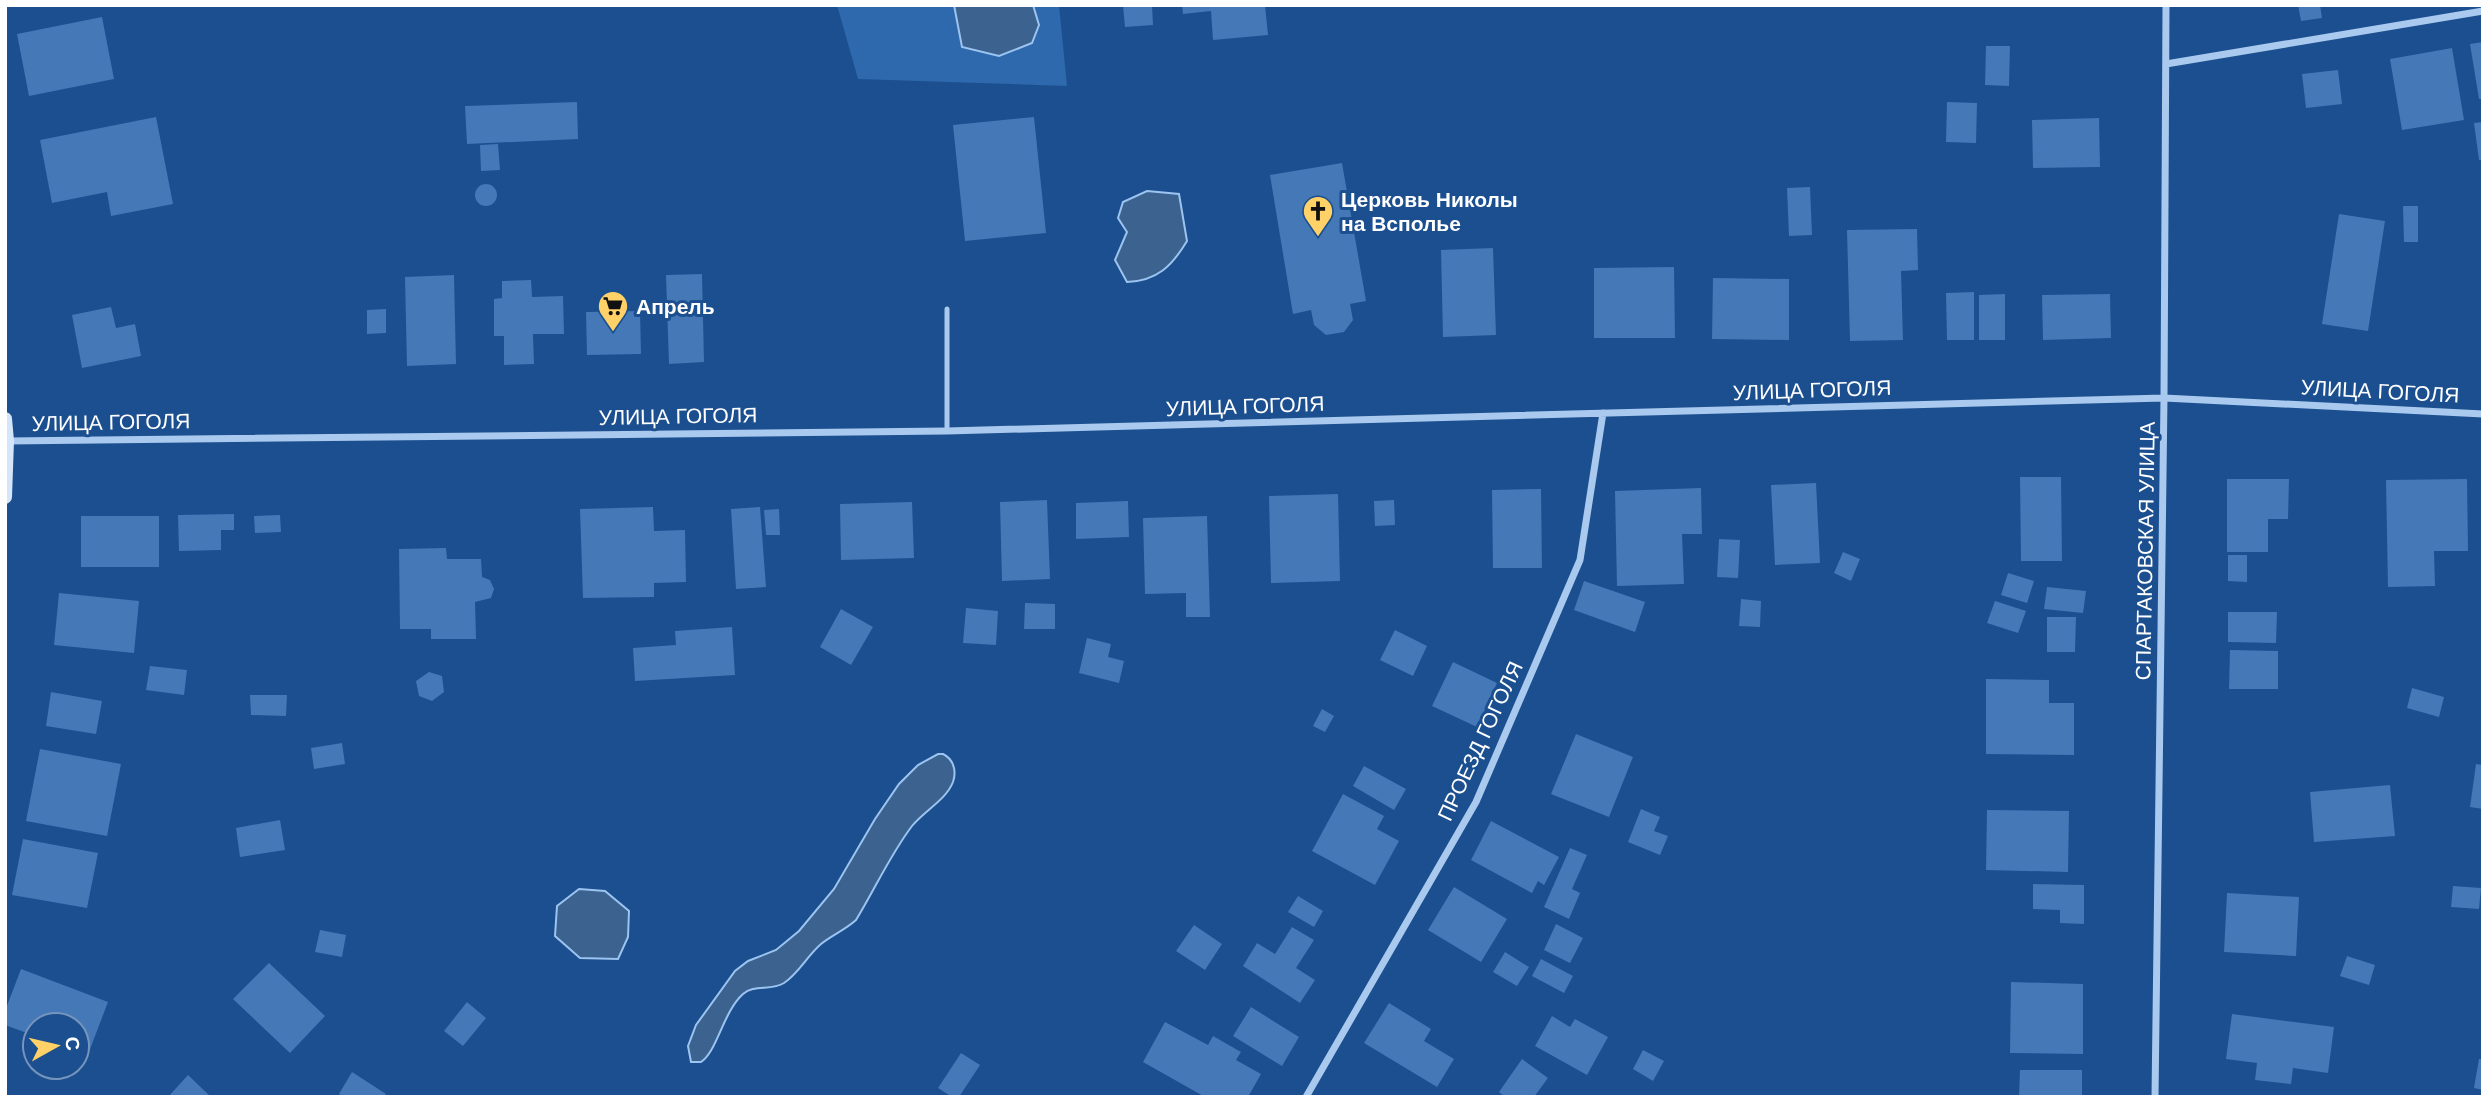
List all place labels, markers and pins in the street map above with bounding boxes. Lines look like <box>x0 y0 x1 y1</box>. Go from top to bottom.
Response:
place label: Церковь Николы на Всполье <box>1341 188 1518 235</box>
church icon: Церковь Николы на Всполье <box>1301 194 1335 238</box>
supermarket icon: Апрель <box>596 289 630 333</box>
place label: Апрель <box>636 295 715 318</box>

